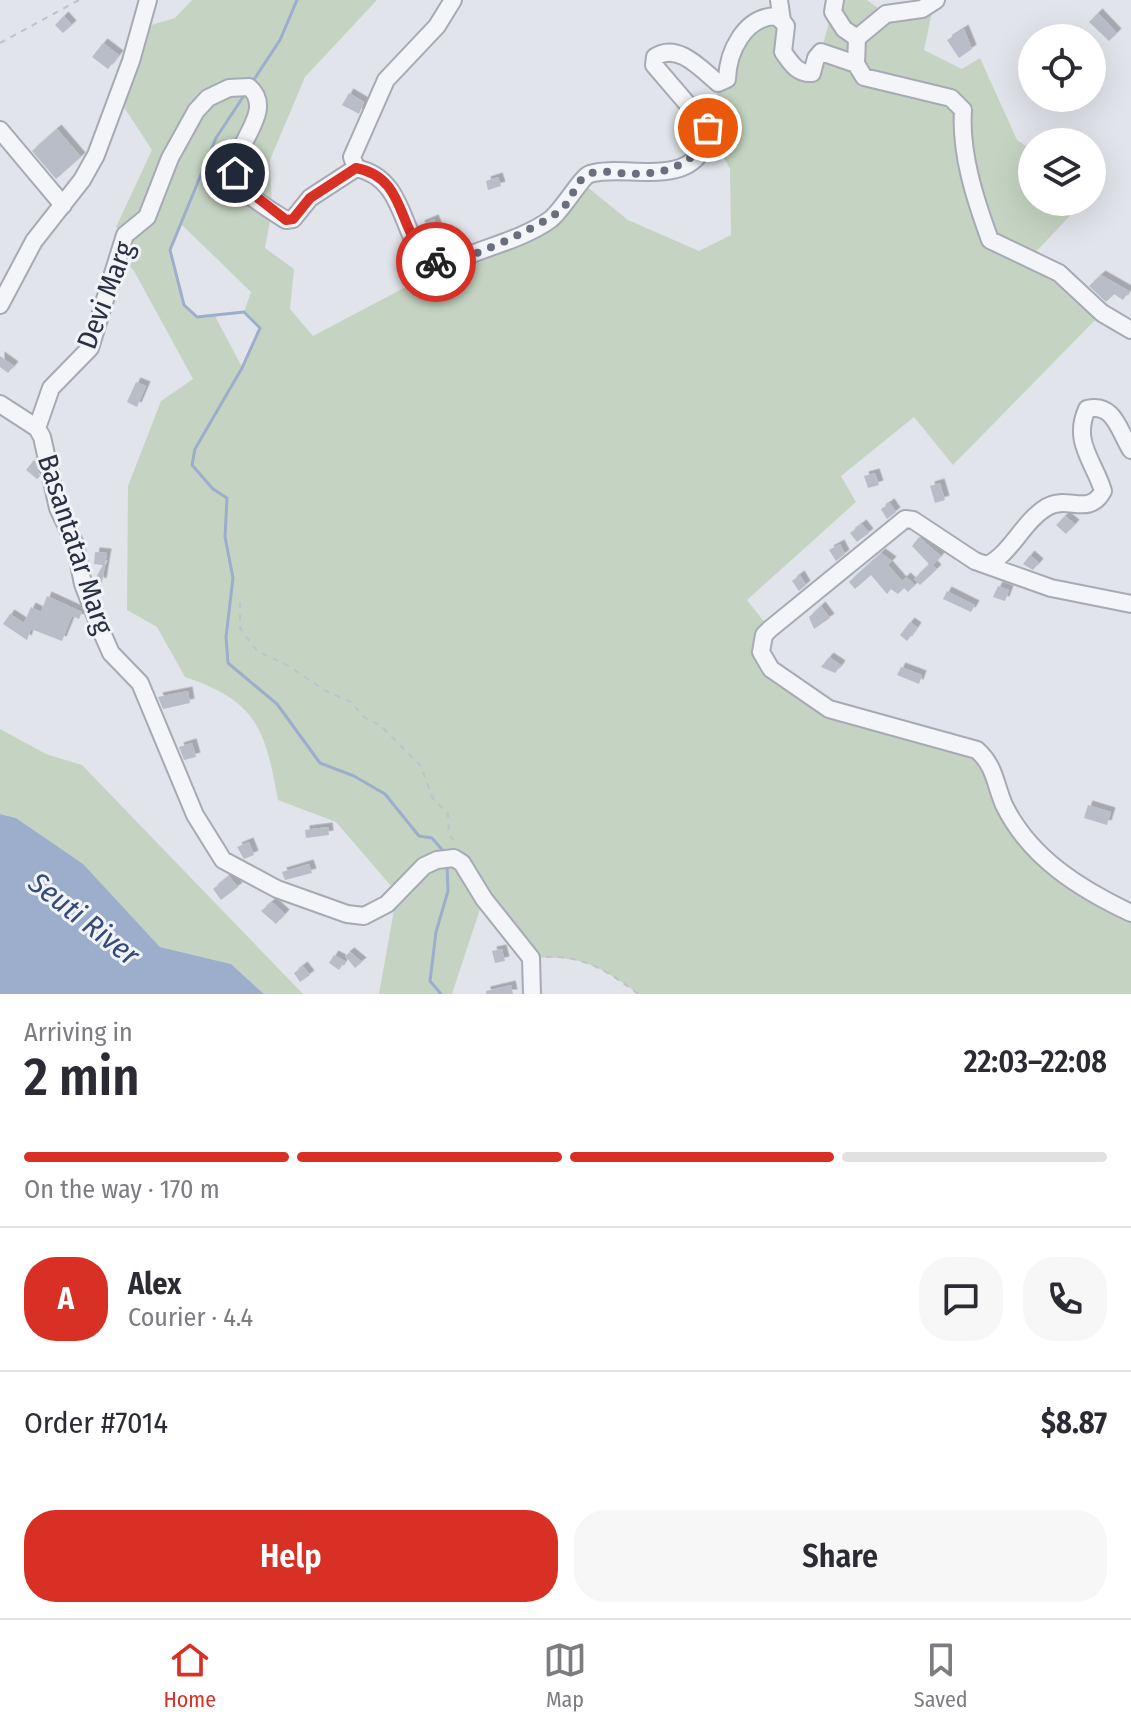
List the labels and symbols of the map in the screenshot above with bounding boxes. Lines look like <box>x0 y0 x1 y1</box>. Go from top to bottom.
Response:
pin <box>674 94 742 162</box>
pin <box>201 139 269 207</box>
courier <box>396 222 476 302</box>
street label: Devi Marg <box>70 236 141 353</box>
street label: Basantatar Marg <box>31 450 120 639</box>
water label: Seuti River <box>21 864 148 974</box>

